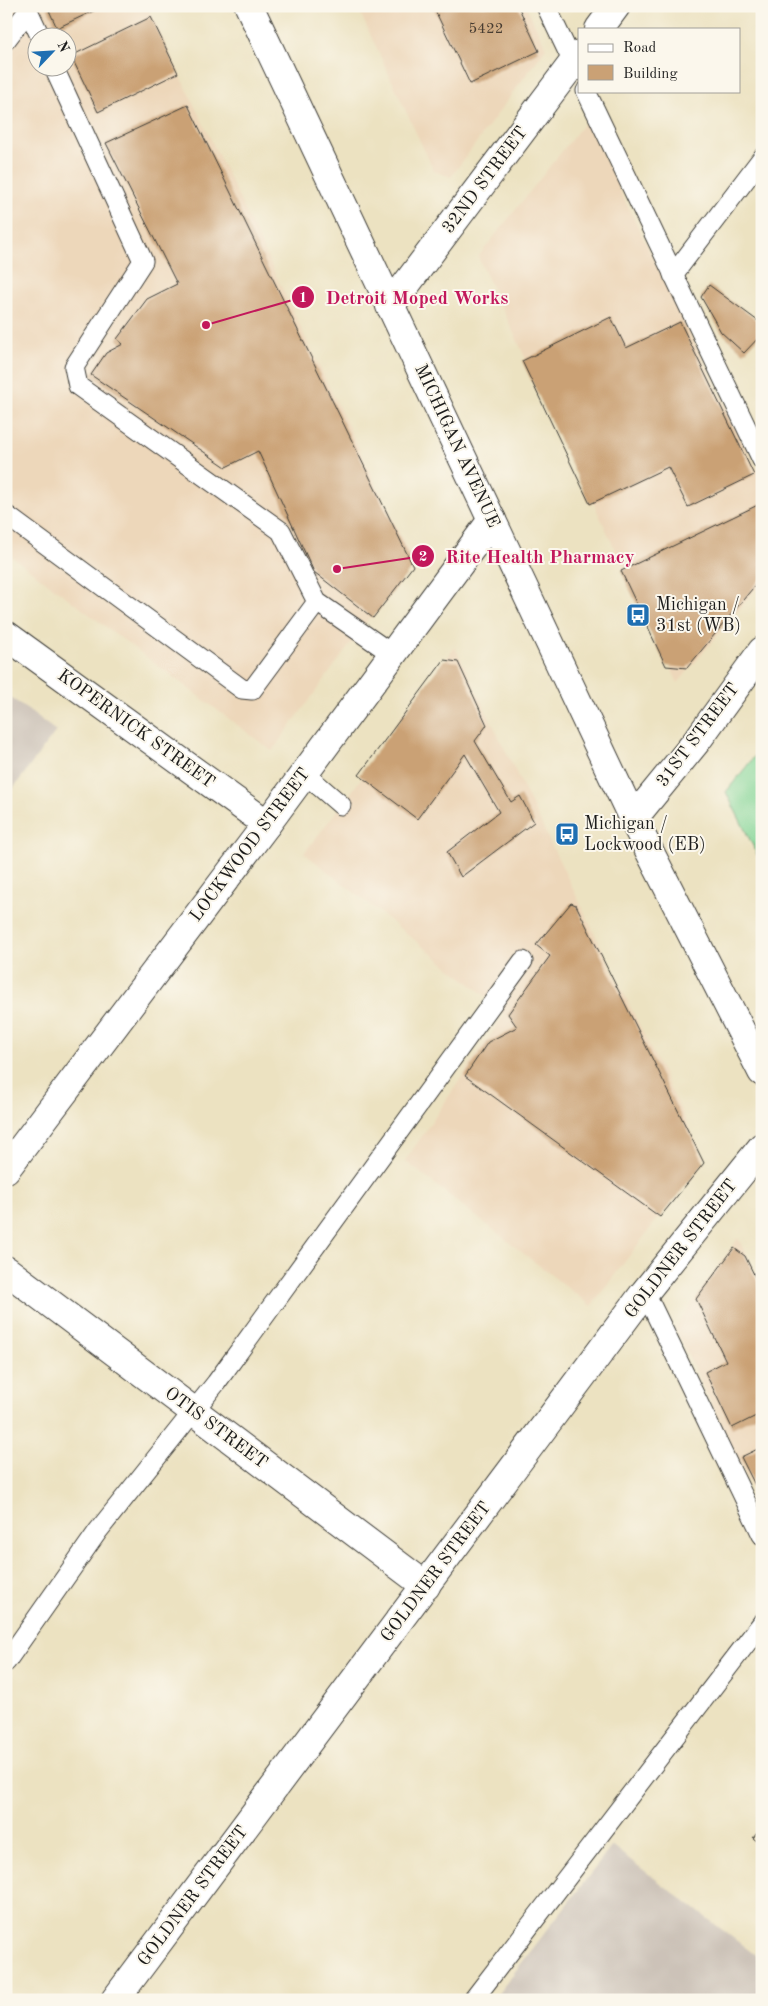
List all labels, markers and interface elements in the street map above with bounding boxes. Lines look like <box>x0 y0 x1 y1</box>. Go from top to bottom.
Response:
house number: 5422 <box>469 22 503 37</box>
north arrow <box>28 28 78 78</box>
legend <box>578 28 740 92</box>
text: N <box>54 39 72 55</box>
text: Road <box>623 41 657 56</box>
text: Building <box>623 67 678 82</box>
street label: 32ND STREET <box>439 123 531 237</box>
callout: Detroit Moped Works <box>290 280 518 314</box>
text: Detroit Moped Works <box>325 290 509 309</box>
text: 1 <box>299 291 307 306</box>
street label: MICHIGAN AVENUE <box>411 362 503 530</box>
callout: Rite Health Pharmacy <box>410 539 644 573</box>
text: Rite Health Pharmacy <box>445 549 635 568</box>
text: 2 <box>419 550 427 565</box>
place label: Michigan / 31st (WB) <box>656 596 741 635</box>
bus stop icon: Michigan / 31st (WB) <box>625 602 651 628</box>
street label: KOPERNICK STREET <box>54 666 218 792</box>
street label: 31ST STREET <box>653 680 743 790</box>
street label: LOCKWOOD STREET <box>186 765 314 925</box>
place label: Michigan / Lockwood (EB) <box>584 815 706 854</box>
bus stop icon: Michigan / Lockwood (EB) <box>554 821 580 847</box>
street label: GOLDNER STREET <box>621 1176 741 1322</box>
street label: OTIS STREET <box>161 1384 271 1472</box>
street label: GOLDNER STREET <box>378 1499 494 1645</box>
street label: GOLDNER STREET <box>135 1823 251 1969</box>

